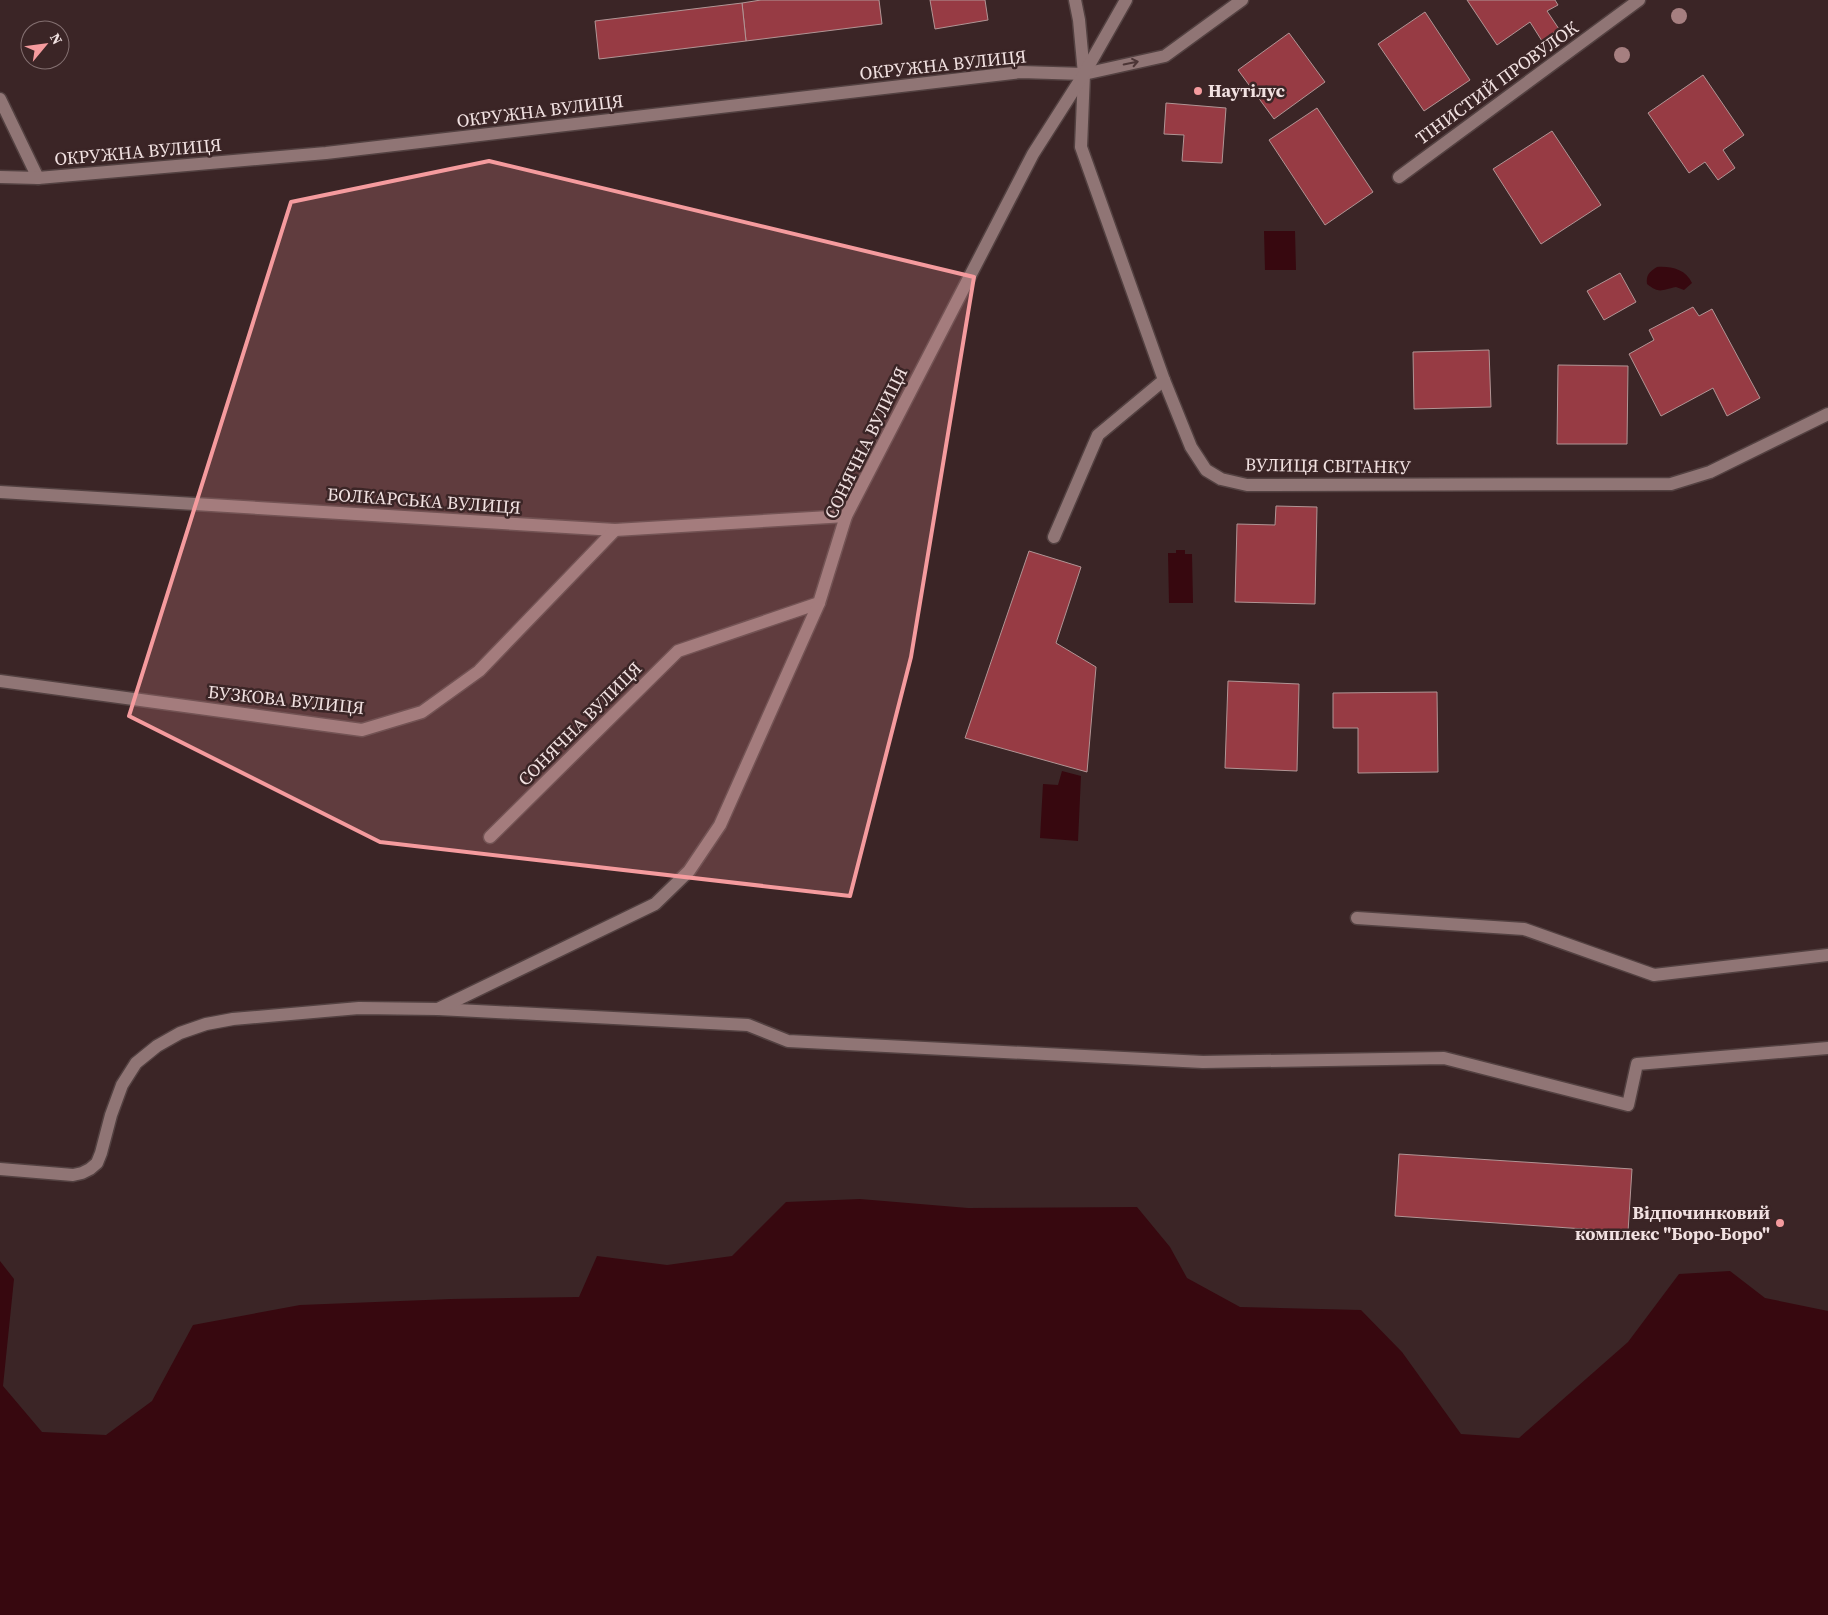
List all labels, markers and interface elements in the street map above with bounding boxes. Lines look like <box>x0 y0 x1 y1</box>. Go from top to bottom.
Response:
street label: ТІНИСТИЙ ПРОВУЛОК <box>1410 15 1583 150</box>
north arrow <box>20 20 70 70</box>
text: N <box>45 29 68 48</box>
street label: ОКРУЖНА ВУЛИЦЯ <box>858 43 1028 86</box>
one-way arrow <box>1123 58 1139 67</box>
place label: Наутілус <box>1208 78 1285 103</box>
marker: Наутілус <box>1192 85 1204 97</box>
street label: ОКРУЖНА ВУЛИЦЯ <box>455 88 625 133</box>
street label: ОКРУЖНА ВУЛИЦЯ <box>53 132 223 171</box>
street label: СОНЯЧНА ВУЛИЦЯ <box>818 363 913 523</box>
street label: ВУЛИЦЯ СВІТАНКУ <box>1245 452 1411 479</box>
street label: БОЛКАРСЬКА ВУЛИЦЯ <box>326 481 522 520</box>
street label: СОНЯЧНА ВУЛИЦЯ <box>512 656 647 791</box>
street label: БУЗКОВА ВУЛИЦЯ <box>207 679 365 720</box>
place label: Відпочинковий комплекс "Боро-Боро" <box>1575 1200 1770 1246</box>
marker: Відпочинковий комплекс "Боро-Боро" <box>1774 1217 1786 1229</box>

